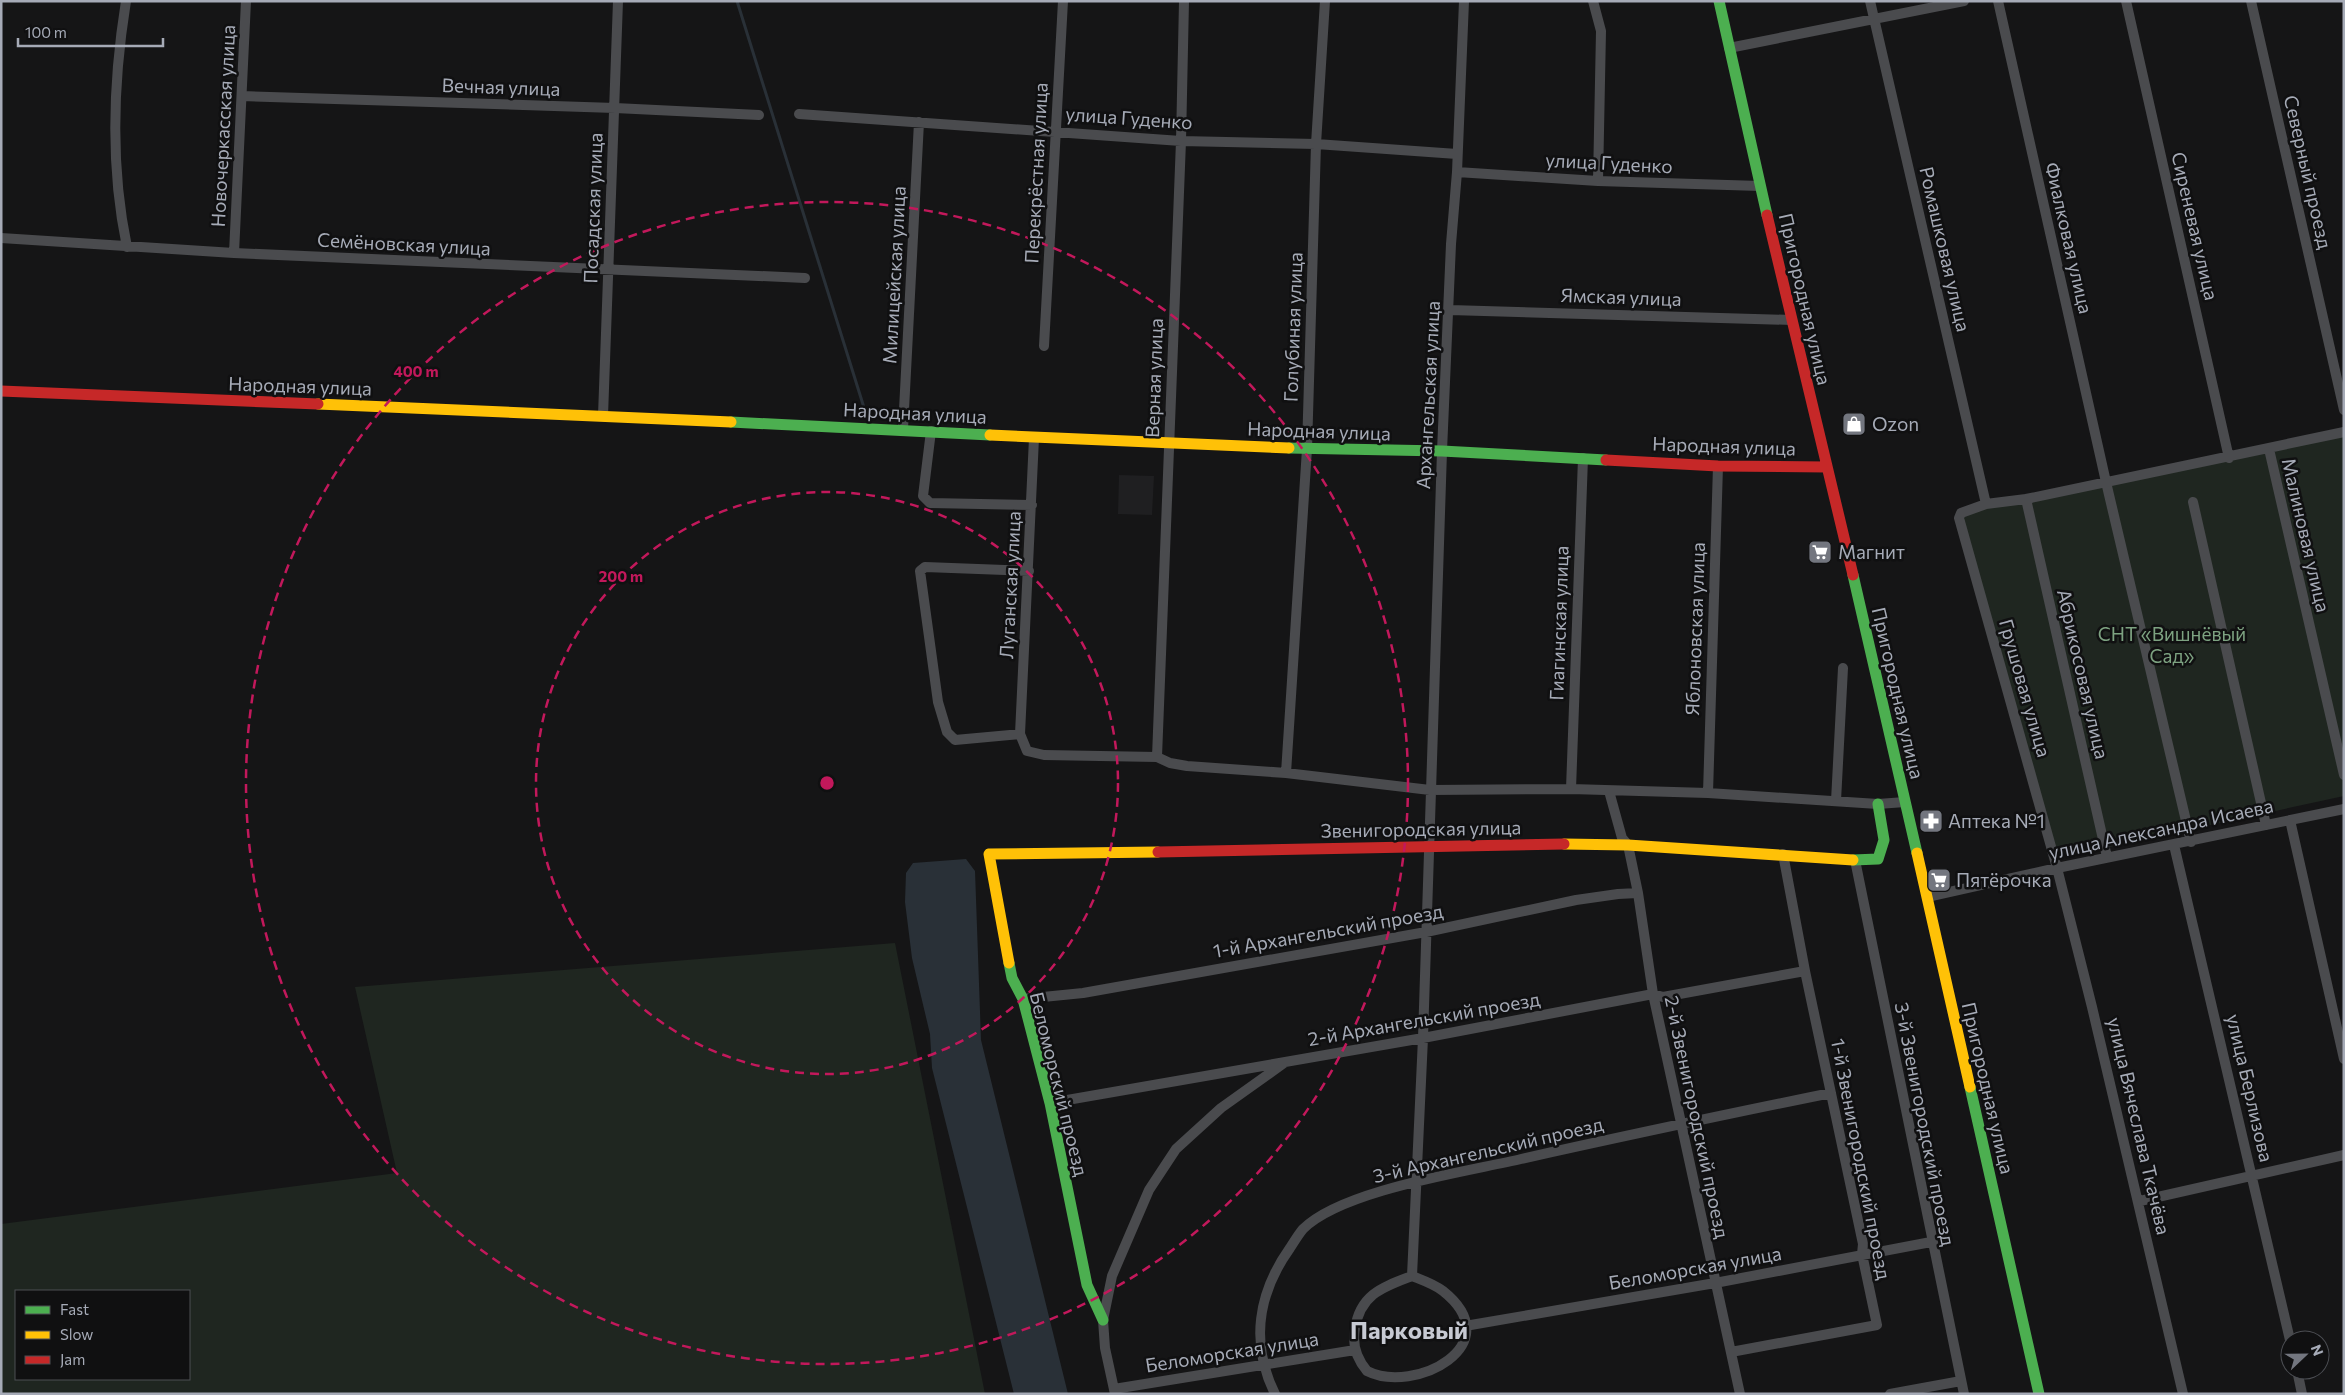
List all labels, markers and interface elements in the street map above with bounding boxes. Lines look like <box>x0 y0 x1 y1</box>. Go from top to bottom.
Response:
scale bar <box>18 15 162 47</box>
text: 100 m <box>25 23 67 41</box>
street label: Новочеркасская улица <box>206 24 239 228</box>
street label: Вечная улица <box>441 73 561 100</box>
street label: Перекрёстная улица <box>1019 82 1052 264</box>
street label: Северный проезд <box>2280 93 2337 251</box>
street label: улица Гуденко <box>1065 102 1193 133</box>
street label: Посадская улица <box>578 132 607 284</box>
street label: улица Гуденко <box>1545 148 1673 177</box>
street label: Сиреневая улица <box>2167 150 2224 302</box>
street label: Фиалковая улица <box>2041 160 2098 316</box>
street label: Ромашковая улица <box>1915 164 1976 334</box>
street label: Милицейская улица <box>877 186 910 364</box>
street label: Пригородная улица <box>1775 211 1836 387</box>
street label: Семёновская улица <box>317 227 491 260</box>
street label: Голубиная улица <box>1278 252 1307 402</box>
street label: Ямская улица <box>1560 283 1682 310</box>
street label: Архангельская улица <box>1411 300 1444 490</box>
street label: Верная улица <box>1140 318 1167 438</box>
text: 400 m <box>393 362 439 380</box>
street label: Народная улица <box>228 371 372 400</box>
street label: Народная улица <box>843 397 987 428</box>
shop icon: Ozon <box>1841 411 1867 437</box>
place label: Ozon <box>1872 412 1919 435</box>
street label: Народная улица <box>1247 416 1391 445</box>
street label: Народная улица <box>1652 431 1796 460</box>
street label: Малиновая улица <box>2278 456 2335 614</box>
street label: Луганская улица <box>994 510 1025 660</box>
supermarket icon: Магнит <box>1807 539 1833 565</box>
place label: Магнит <box>1838 540 1905 563</box>
street label: Яблоновская улица <box>1680 542 1709 716</box>
street label: Гиагинская улица <box>1544 545 1573 701</box>
text: 200 m <box>599 567 643 585</box>
street label: Абрикосовая улица <box>2053 587 2114 761</box>
street label: Пригородная улица <box>1868 605 1929 781</box>
street label: Грушовая улица <box>1995 616 2056 760</box>
park label: СНТ «Вишнёвый Cад» <box>2098 622 2246 667</box>
centre of rings <box>818 774 836 792</box>
street label: улица Александра Исаева <box>2047 793 2275 864</box>
pharmacy icon: Аптека №1 <box>1918 808 1944 834</box>
place label: Аптека №1 <box>1948 809 2045 832</box>
street label: Звенигородская улица <box>1320 815 1522 842</box>
supermarket icon: Пятёрочка <box>1926 867 1952 893</box>
place label: Пятёрочка <box>1956 868 2052 891</box>
street label: 1-й Архангельский проезд <box>1211 899 1445 962</box>
street label: 2-й Архангельский проезд <box>1306 987 1542 1050</box>
street label: Беломорский проезд <box>1025 990 1093 1178</box>
street label: 2-й Звенигородский проезд <box>1661 993 1734 1240</box>
street label: 3-й Звенигородский проезд <box>1891 1000 1960 1248</box>
street label: Пригородная улица <box>1958 1000 2019 1176</box>
street label: улица Берлизова <box>2222 1012 2279 1164</box>
street label: улица Вячеслава Ткачёва <box>2103 1015 2176 1237</box>
street label: 1-й Звенигородский проезд <box>1827 1036 1896 1281</box>
street label: 3-й Архангельский проезд <box>1371 1112 1605 1187</box>
street label: Беломорская улица <box>1607 1241 1783 1294</box>
legend <box>15 1290 190 1380</box>
text: Fast <box>60 1300 89 1318</box>
district label: Парковый <box>1350 1315 1468 1344</box>
text: Slow <box>60 1325 93 1343</box>
street label: Беломорская улица <box>1144 1326 1320 1377</box>
north arrow <box>2280 1330 2330 1380</box>
text: N <box>2308 1342 2327 1358</box>
text: Jam <box>60 1350 85 1368</box>

